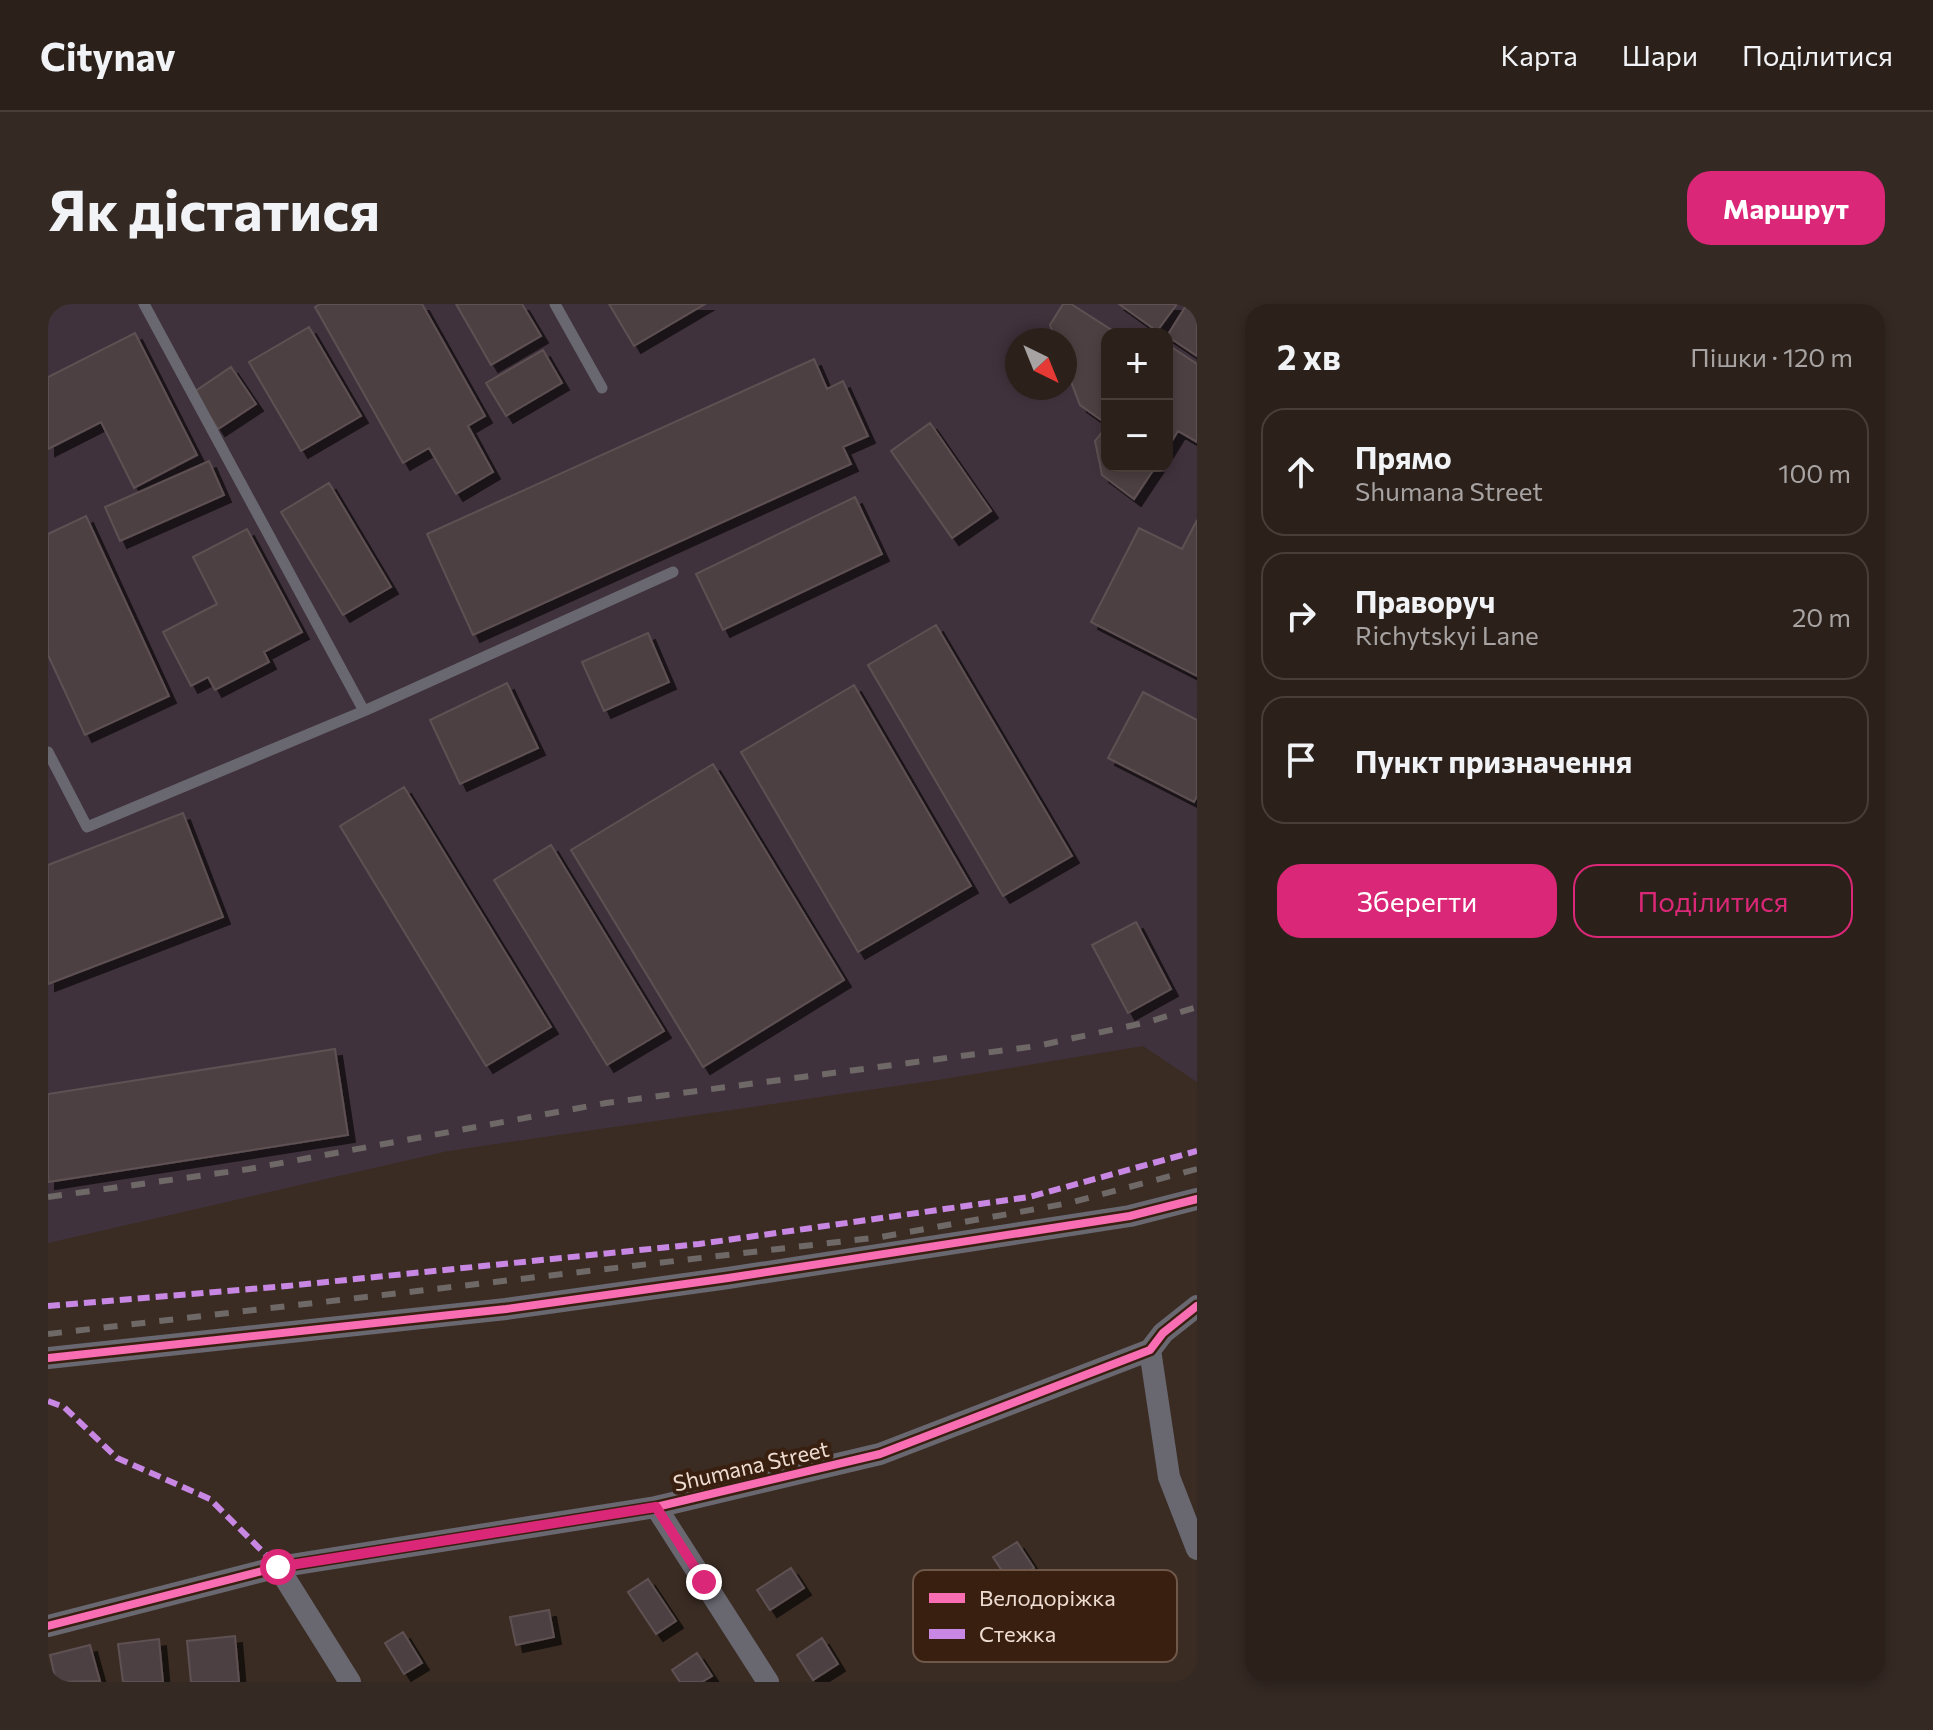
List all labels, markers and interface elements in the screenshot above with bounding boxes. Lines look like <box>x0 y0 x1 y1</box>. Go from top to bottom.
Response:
text: Citynav <box>40 32 176 79</box>
text: Карта <box>1501 38 1578 72</box>
text: Шари <box>1622 38 1698 72</box>
text: Поділитися <box>1742 38 1893 72</box>
button: Маршрут <box>1687 171 1885 245</box>
text: Як дістатися <box>48 174 380 243</box>
north arrow <box>1005 328 1077 400</box>
map controls <box>1101 328 1173 472</box>
button: + <box>1101 328 1173 400</box>
text: 2 хв <box>1277 335 1341 377</box>
text: Пішки · 120 m <box>1690 341 1853 372</box>
button: − <box>1101 400 1173 472</box>
text: Прямо <box>1355 438 1452 475</box>
icon: ahead <box>1279 450 1323 494</box>
text: 100 m <box>1778 457 1851 488</box>
text: Shumana Street <box>1355 475 1543 506</box>
text: Праворуч <box>1355 582 1495 619</box>
icon: right <box>1279 594 1323 638</box>
text: 20 m <box>1792 601 1851 632</box>
text: Richytskyi Lane <box>1355 619 1539 650</box>
icon: arrive <box>1279 738 1323 782</box>
text: Пункт призначення <box>1355 742 1632 779</box>
button: Зберегти <box>1277 864 1557 938</box>
button: Поділитися <box>1573 864 1853 938</box>
street label: Shumana Street <box>670 1434 831 1497</box>
route start <box>260 1549 296 1585</box>
route end <box>686 1564 722 1600</box>
legend <box>913 1570 1177 1662</box>
text: Велодоріжка <box>979 1584 1116 1611</box>
text: Стежка <box>979 1620 1056 1647</box>

